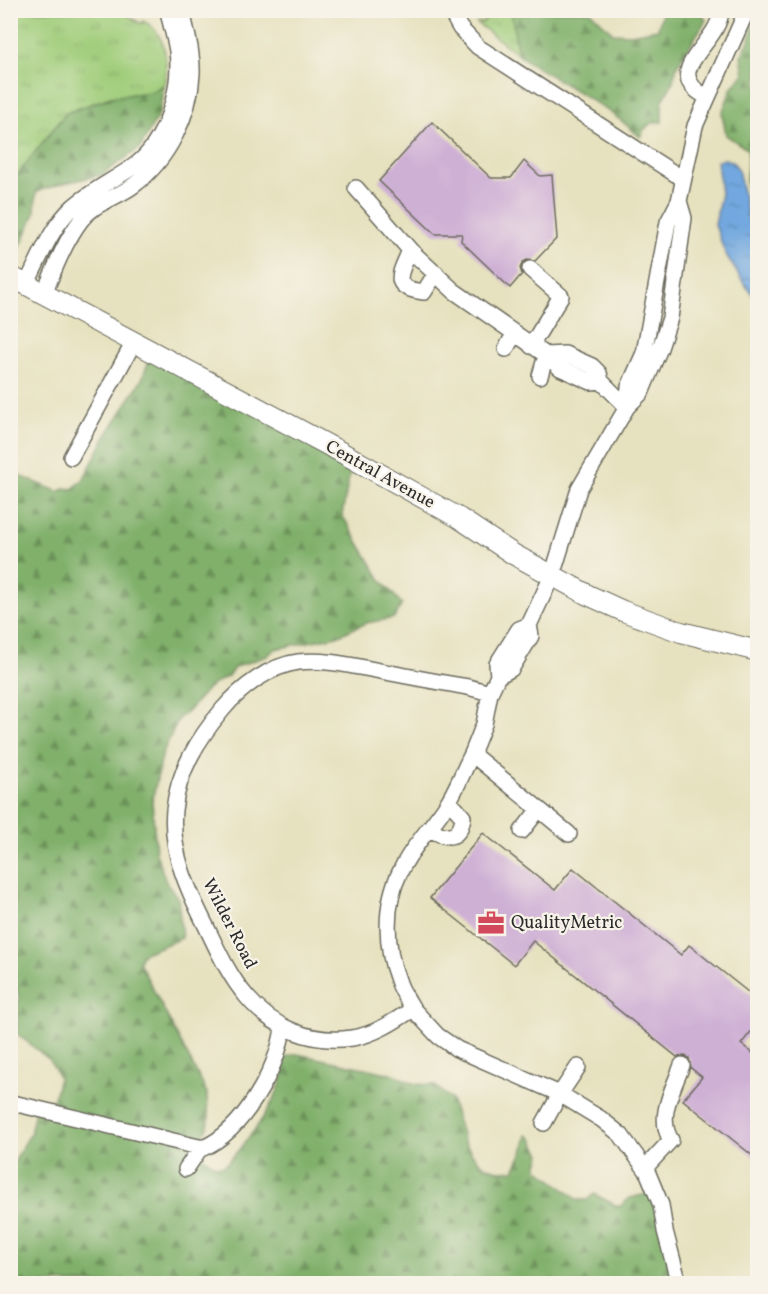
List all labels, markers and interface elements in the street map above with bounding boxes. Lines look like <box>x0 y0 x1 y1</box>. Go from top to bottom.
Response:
street label: Central Avenue <box>321 435 439 515</box>
street label: Wilder Road <box>195 874 263 974</box>
office icon: QualityMetric <box>476 908 506 938</box>
place label: QualityMetric <box>511 911 622 936</box>

